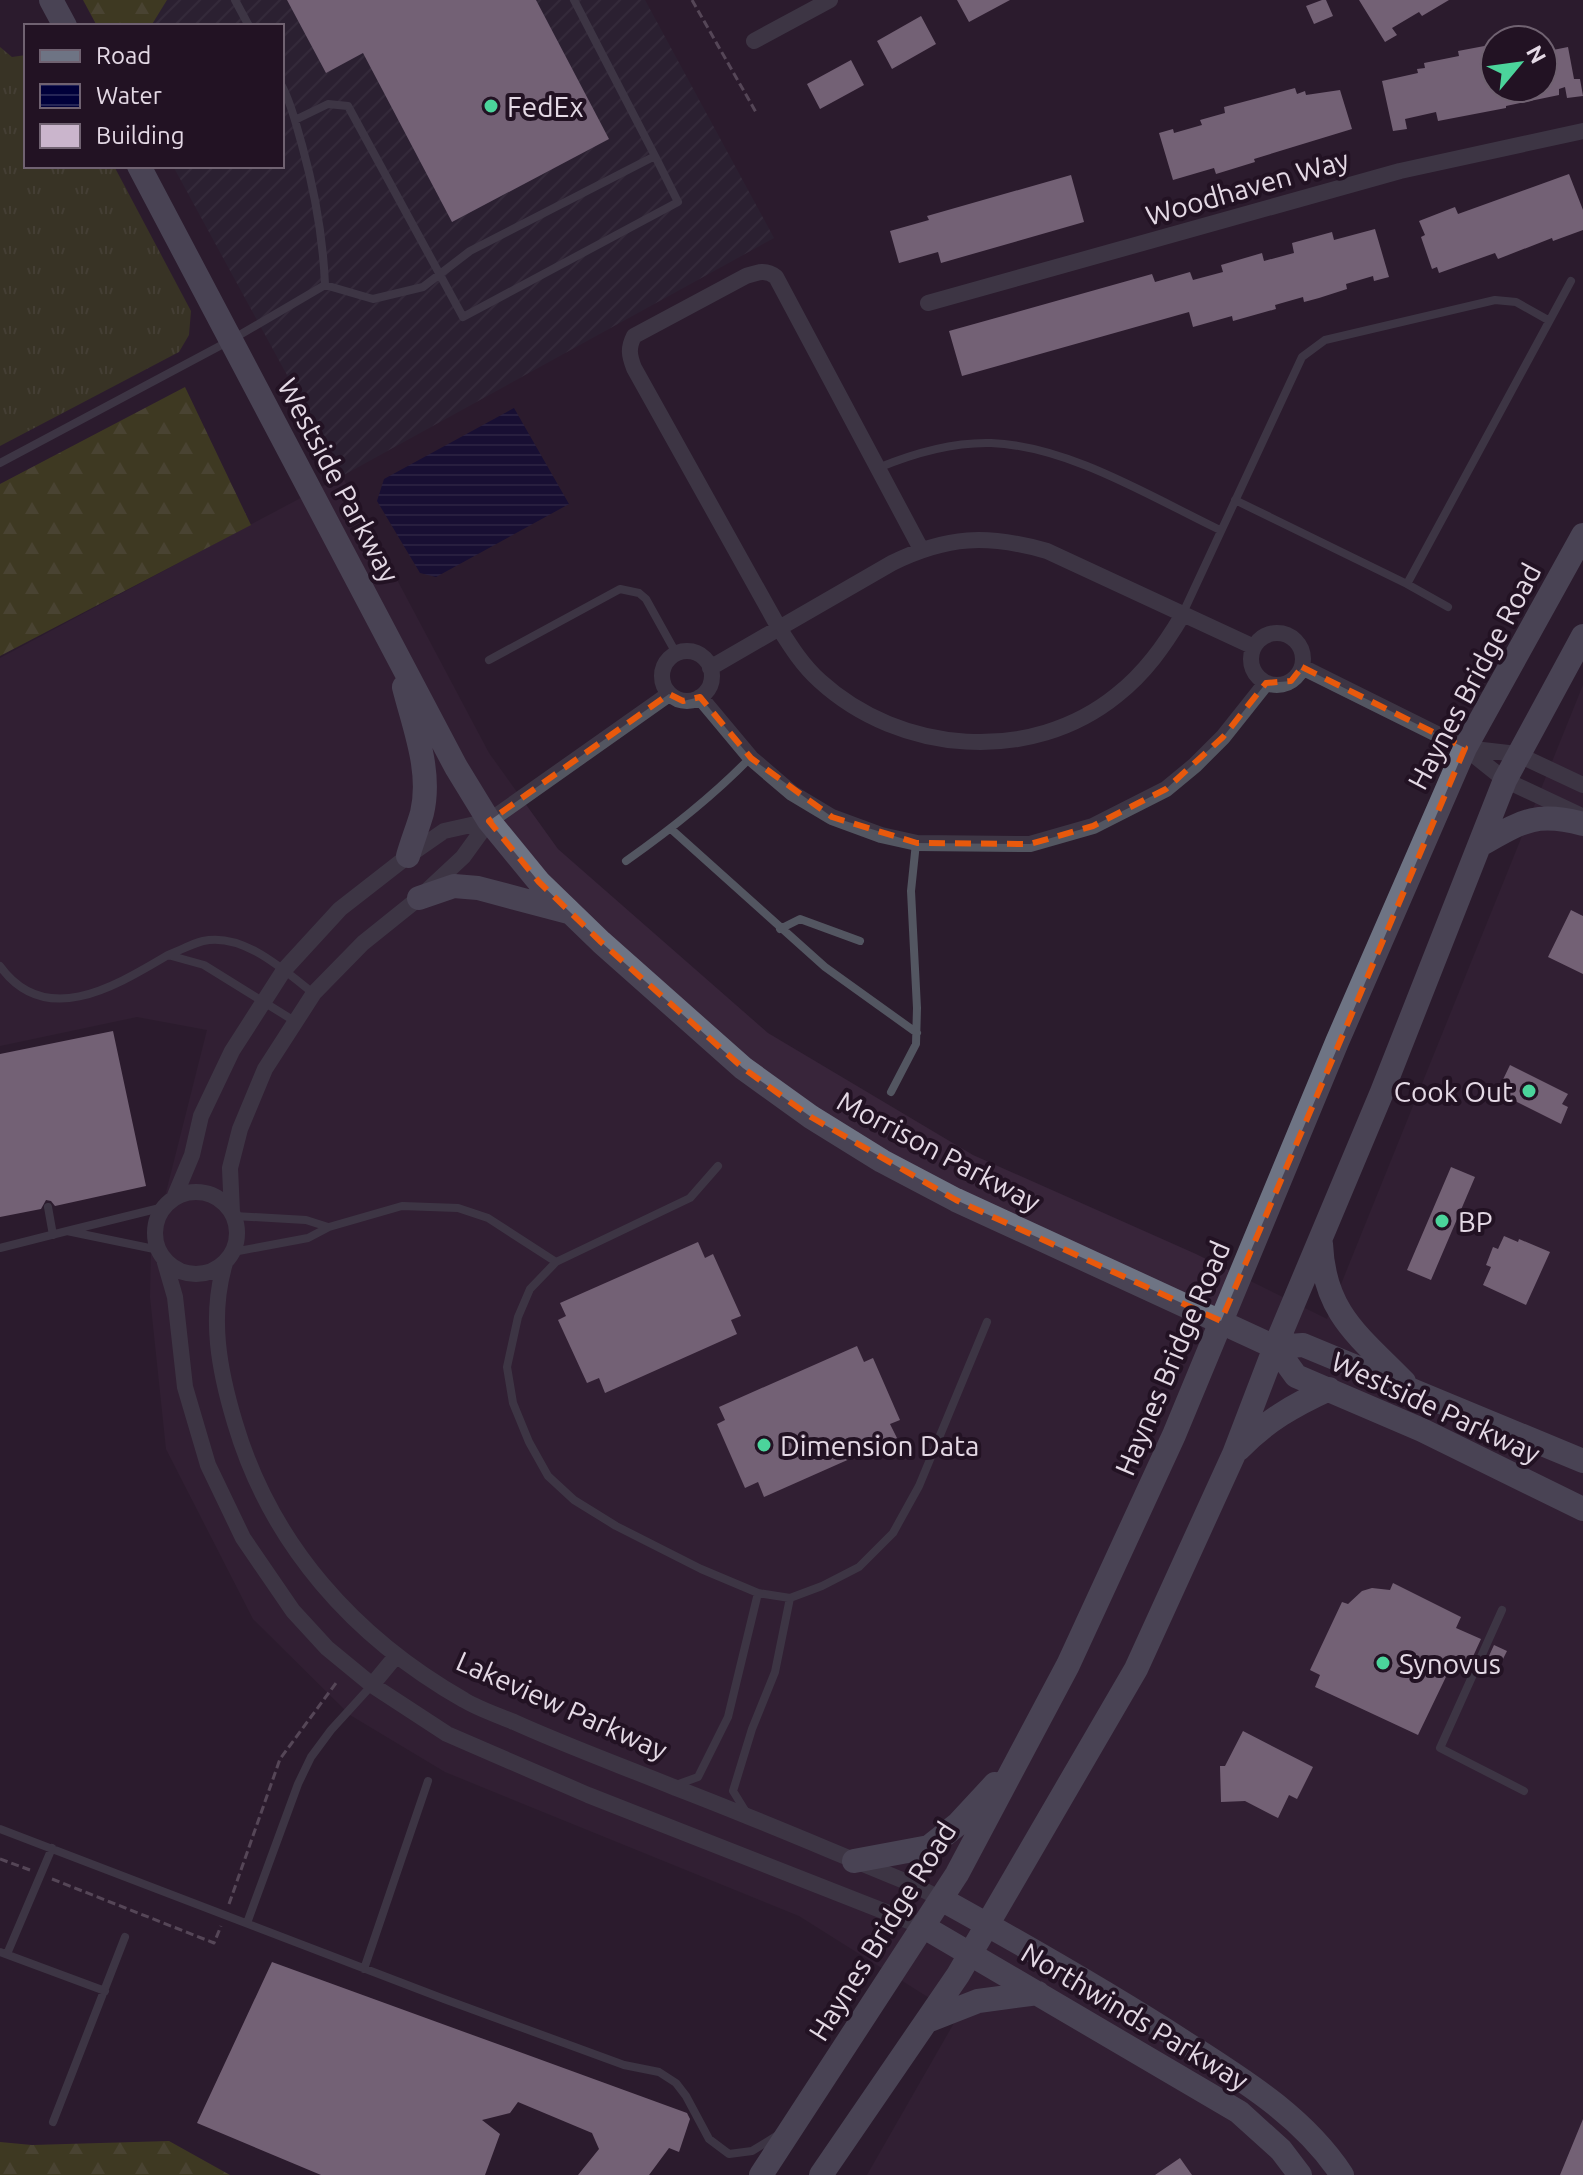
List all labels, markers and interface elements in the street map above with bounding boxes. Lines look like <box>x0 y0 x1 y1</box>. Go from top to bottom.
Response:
legend <box>24 24 284 168</box>
north arrow <box>1479 24 1559 104</box>
text: N <box>1522 41 1552 67</box>
text: Road <box>96 42 151 69</box>
text: Water <box>96 82 162 109</box>
place label: FedEx <box>507 91 584 122</box>
marker: FedEx <box>482 97 500 115</box>
text: Building <box>96 122 184 149</box>
street label: Woodhaven Way <box>1142 143 1352 231</box>
street label: Westside Parkway <box>272 373 406 587</box>
street label: Haynes Bridge Road <box>1401 558 1547 794</box>
place label: Cook Out <box>1394 1076 1513 1107</box>
marker: Cook Out <box>1520 1082 1538 1100</box>
street label: Morrison Parkway <box>832 1085 1046 1217</box>
place label: BP <box>1458 1206 1493 1237</box>
marker: BP <box>1433 1212 1451 1230</box>
street label: Haynes Bridge Road <box>1109 1236 1235 1480</box>
street label: Westside Parkway <box>1327 1345 1545 1469</box>
place label: Dimension Data <box>780 1430 979 1461</box>
marker: Dimension Data <box>755 1436 773 1454</box>
street label: Lakeview Parkway <box>452 1645 672 1765</box>
place label: Synovus <box>1399 1648 1501 1679</box>
marker: Synovus <box>1374 1654 1392 1672</box>
street label: Haynes Bridge Road <box>802 1816 962 2046</box>
street label: Northwinds Parkway <box>1016 1936 1254 2096</box>

